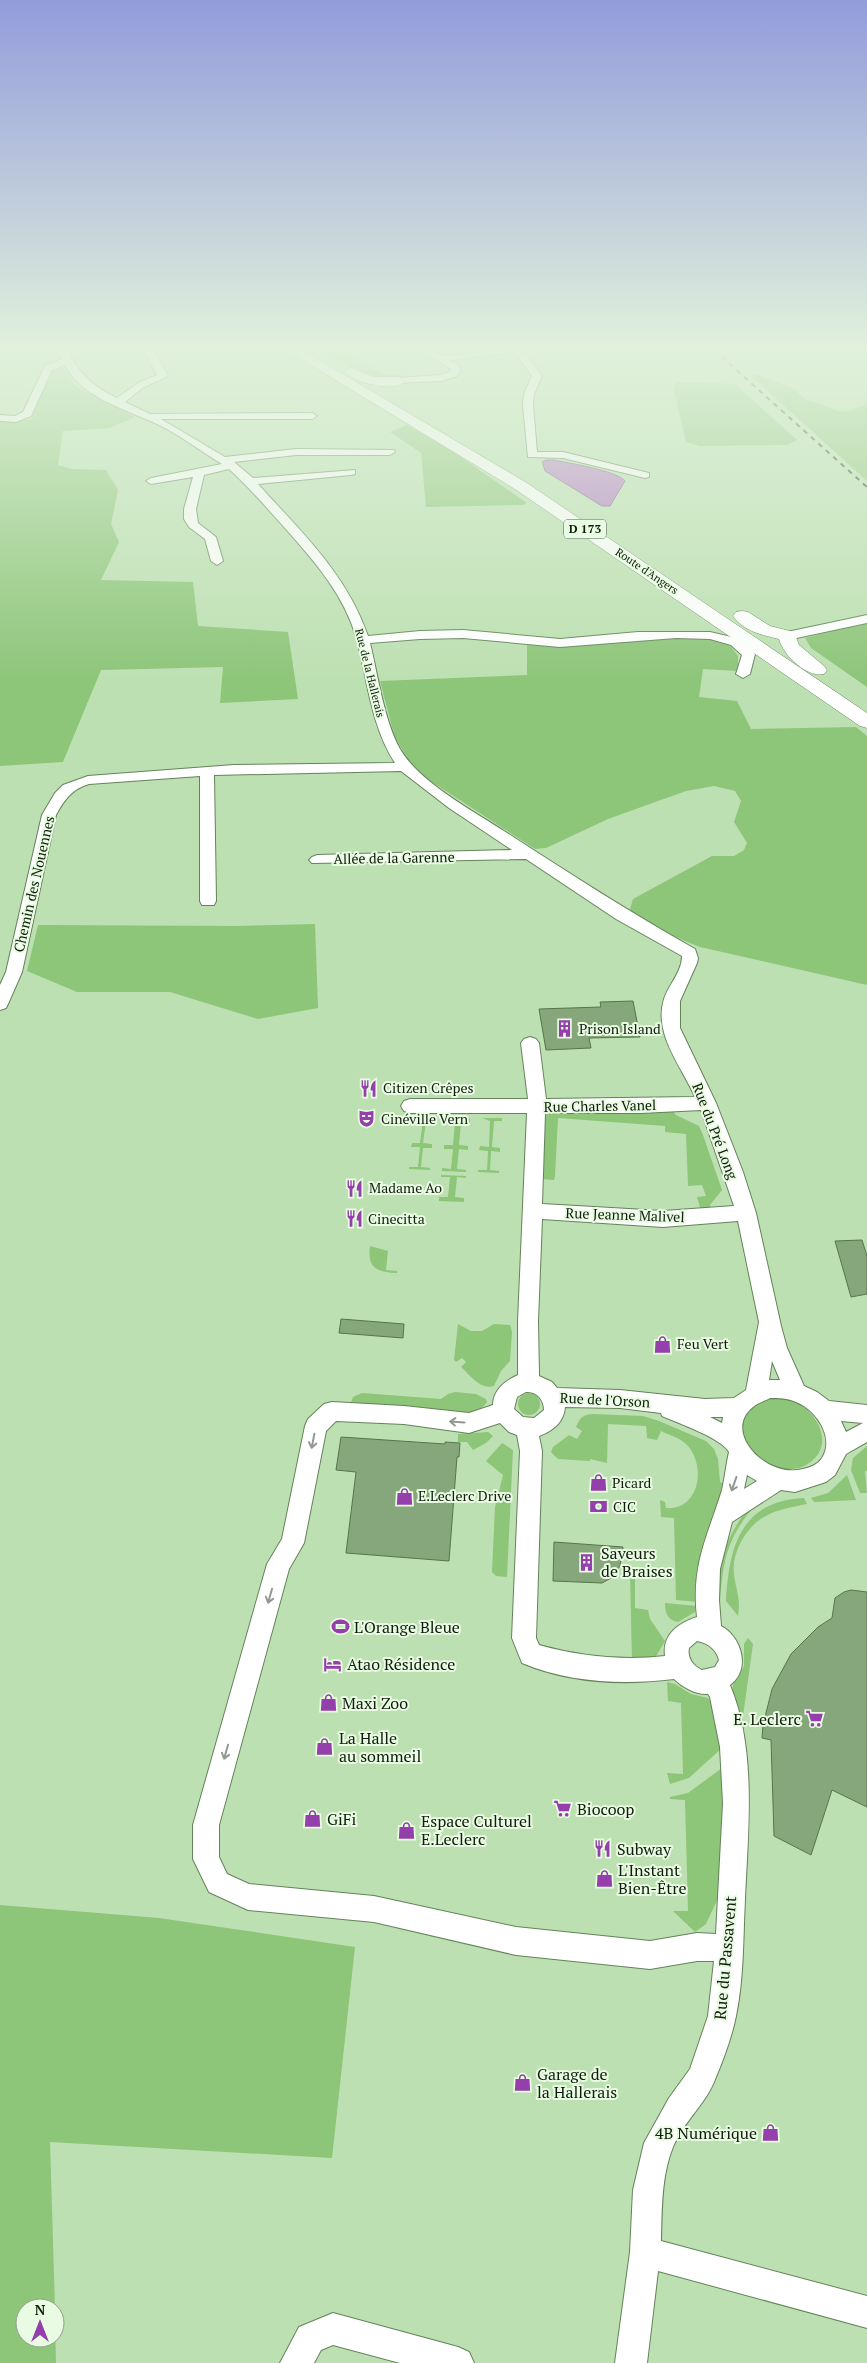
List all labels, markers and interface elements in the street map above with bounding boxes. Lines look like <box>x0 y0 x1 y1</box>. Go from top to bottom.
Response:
road number: D 173 <box>564 520 606 538</box>
street label: Route d'Angers <box>613 545 681 597</box>
street label: Rue de la Hallerais <box>352 627 388 719</box>
street label: Chemin des Nouennes <box>9 814 58 954</box>
street label: Allée de la Garenne <box>333 847 455 868</box>
building icon: Prison Island <box>555 1019 575 1039</box>
place label: Prison Island <box>579 1019 661 1038</box>
restaurant icon: Citizen Crêpes <box>359 1078 379 1098</box>
place label: Citizen Crêpes <box>383 1078 474 1097</box>
street label: Rue du Pré Long <box>688 1080 743 1182</box>
street label: Rue Charles Vanel <box>544 1095 656 1116</box>
theatre icon: Cinéville Vern <box>357 1109 377 1129</box>
place label: Cinéville Vern <box>381 1109 469 1128</box>
restaurant icon: Madame Ao <box>345 1178 365 1198</box>
place label: Madame Ao <box>369 1178 442 1197</box>
street label: Rue Jeanne Malivel <box>565 1203 685 1226</box>
restaurant icon: Cinecitta <box>344 1209 364 1229</box>
place label: Cinecitta <box>368 1209 425 1228</box>
shop icon: Feu Vert <box>653 1334 673 1354</box>
place label: Feu Vert <box>677 1334 729 1353</box>
street label: Rue de l'Orson <box>559 1388 651 1411</box>
one-way arrow <box>449 1417 465 1426</box>
one-way arrow <box>307 1432 317 1448</box>
shop icon: Picard <box>588 1473 608 1493</box>
place label: Picard <box>612 1473 652 1492</box>
one-way arrow <box>729 1475 738 1491</box>
shop icon: E.Leclerc Drive <box>394 1486 414 1506</box>
place label: E.Leclerc Drive <box>418 1486 511 1505</box>
bank icon: CIC <box>589 1497 609 1517</box>
place label: CIC <box>613 1497 636 1516</box>
place label: Saveurs de Braises <box>601 1542 673 1582</box>
building icon: Saveurs de Braises <box>577 1552 597 1572</box>
one-way arrow <box>265 1587 274 1603</box>
place label: L'Orange Bleue <box>354 1616 460 1638</box>
sports icon: L'Orange Bleue <box>330 1617 350 1637</box>
place label: Atao Résidence <box>347 1653 455 1675</box>
hotel icon: Atao Résidence <box>323 1654 343 1674</box>
place label: Maxi Zoo <box>342 1692 408 1714</box>
shop icon: Maxi Zoo <box>318 1693 338 1713</box>
place label: E. Leclerc <box>733 1708 801 1730</box>
supermarket icon: E. Leclerc <box>805 1709 825 1729</box>
place label: La Halle au sommeil <box>339 1727 421 1767</box>
shop icon: La Halle au sommeil <box>315 1737 335 1757</box>
one-way arrow <box>221 1744 230 1760</box>
place label: Biocoop <box>577 1798 634 1820</box>
supermarket icon: Biocoop <box>553 1799 573 1819</box>
place label: GiFi <box>327 1808 357 1830</box>
shop icon: GiFi <box>303 1809 323 1829</box>
place label: Espace Culturel E.Leclerc <box>421 1810 532 1850</box>
shop icon: Espace Culturel E.Leclerc <box>397 1820 417 1840</box>
place label: Subway <box>617 1838 672 1860</box>
restaurant icon: Subway <box>593 1839 613 1859</box>
place label: L'Instant Bien-Être <box>618 1859 686 1899</box>
shop icon: L'Instant Bien-Être <box>594 1869 614 1889</box>
street label: Rue du Passavent <box>709 1895 741 2021</box>
place label: Garage de la Hallerais <box>537 2063 617 2103</box>
shop icon: Garage de la Hallerais <box>513 2073 533 2093</box>
place label: 4B Numérique <box>655 2122 757 2144</box>
shop icon: 4B Numérique <box>761 2123 781 2143</box>
north arrow <box>15 2298 65 2348</box>
text: N <box>35 2300 46 2319</box>

